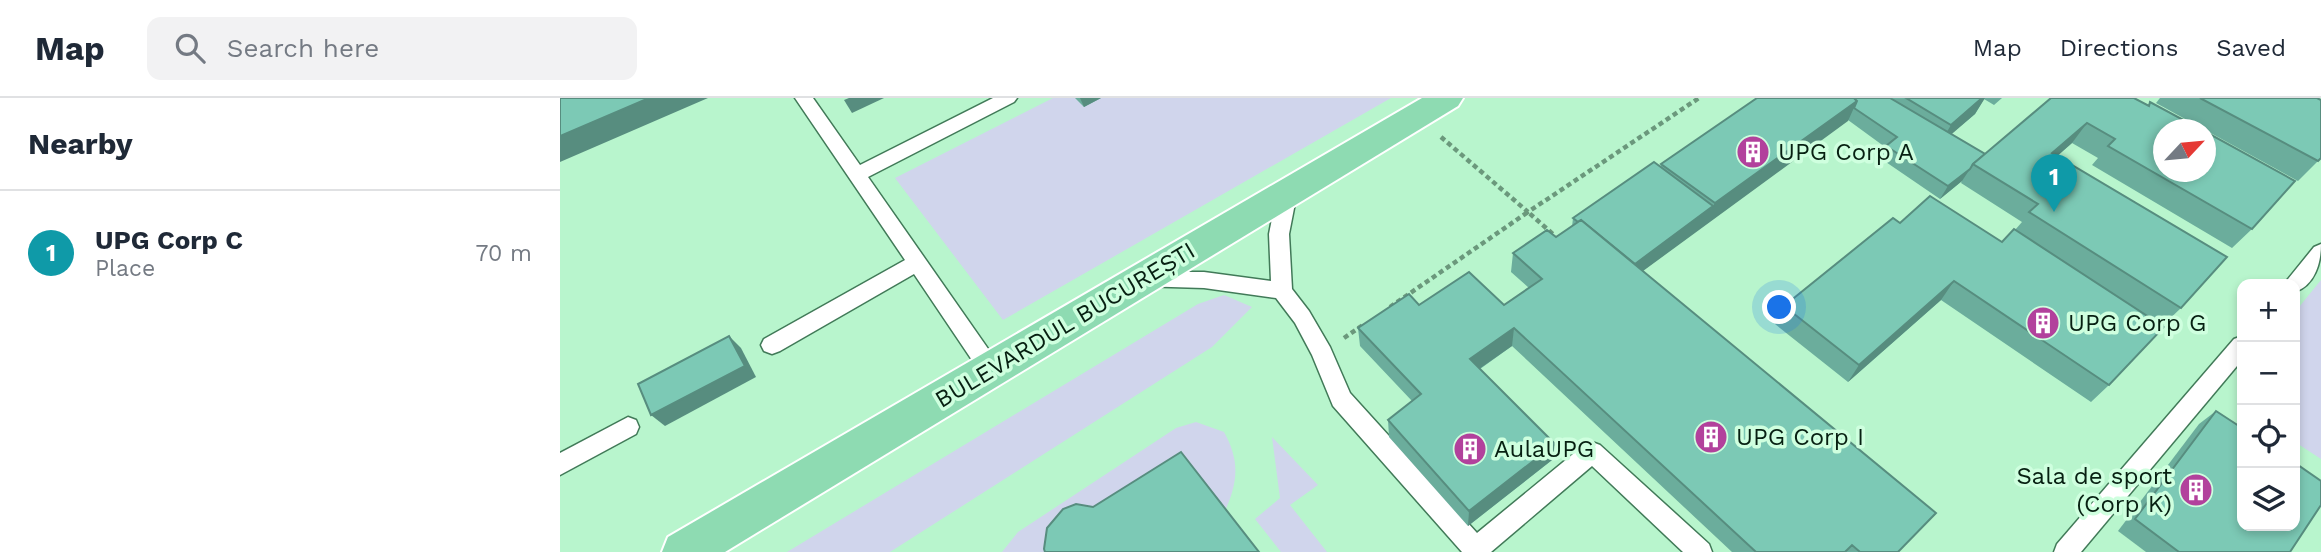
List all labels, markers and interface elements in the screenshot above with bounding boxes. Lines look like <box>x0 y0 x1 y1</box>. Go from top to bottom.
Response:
search box <box>147 17 637 80</box>
text: Map <box>35 29 105 68</box>
icon: search <box>171 29 209 67</box>
text: Search here <box>227 33 379 63</box>
text: Map <box>1973 34 2022 62</box>
text: Directions <box>2060 34 2178 62</box>
text: Saved <box>2216 34 2286 62</box>
north arrow <box>2153 119 2216 182</box>
text: Nearby <box>28 126 133 161</box>
building icon: UPG Corp A <box>1734 133 1772 171</box>
place label: UPG Corp A <box>1778 138 1914 166</box>
pin: 1 <box>2031 154 2077 212</box>
text: UPG Corp C <box>95 225 243 255</box>
street label: BULEVARDUL BUCUREȘTI <box>930 236 1200 414</box>
text: 1 <box>46 240 56 267</box>
text: 70 m <box>475 240 532 267</box>
text: Place <box>95 255 155 282</box>
map controls <box>2237 279 2300 531</box>
button: + <box>2237 279 2300 342</box>
your location <box>1762 290 1796 324</box>
building icon: UPG Corp G <box>2024 304 2062 342</box>
place label: UPG Corp G <box>2068 309 2206 337</box>
button: − <box>2237 342 2300 405</box>
button: locate <box>2237 405 2300 468</box>
building icon: UPG Corp I <box>1692 418 1730 456</box>
place label: UPG Corp I <box>1736 423 1864 451</box>
building icon: AulaUPG <box>1451 430 1489 468</box>
place label: AulaUPG <box>1494 435 1594 463</box>
place label: Sala de sport (Corp K) <box>2016 462 2172 518</box>
button: layers <box>2237 468 2300 531</box>
building icon: Sala de sport (Corp K) <box>2177 471 2215 509</box>

